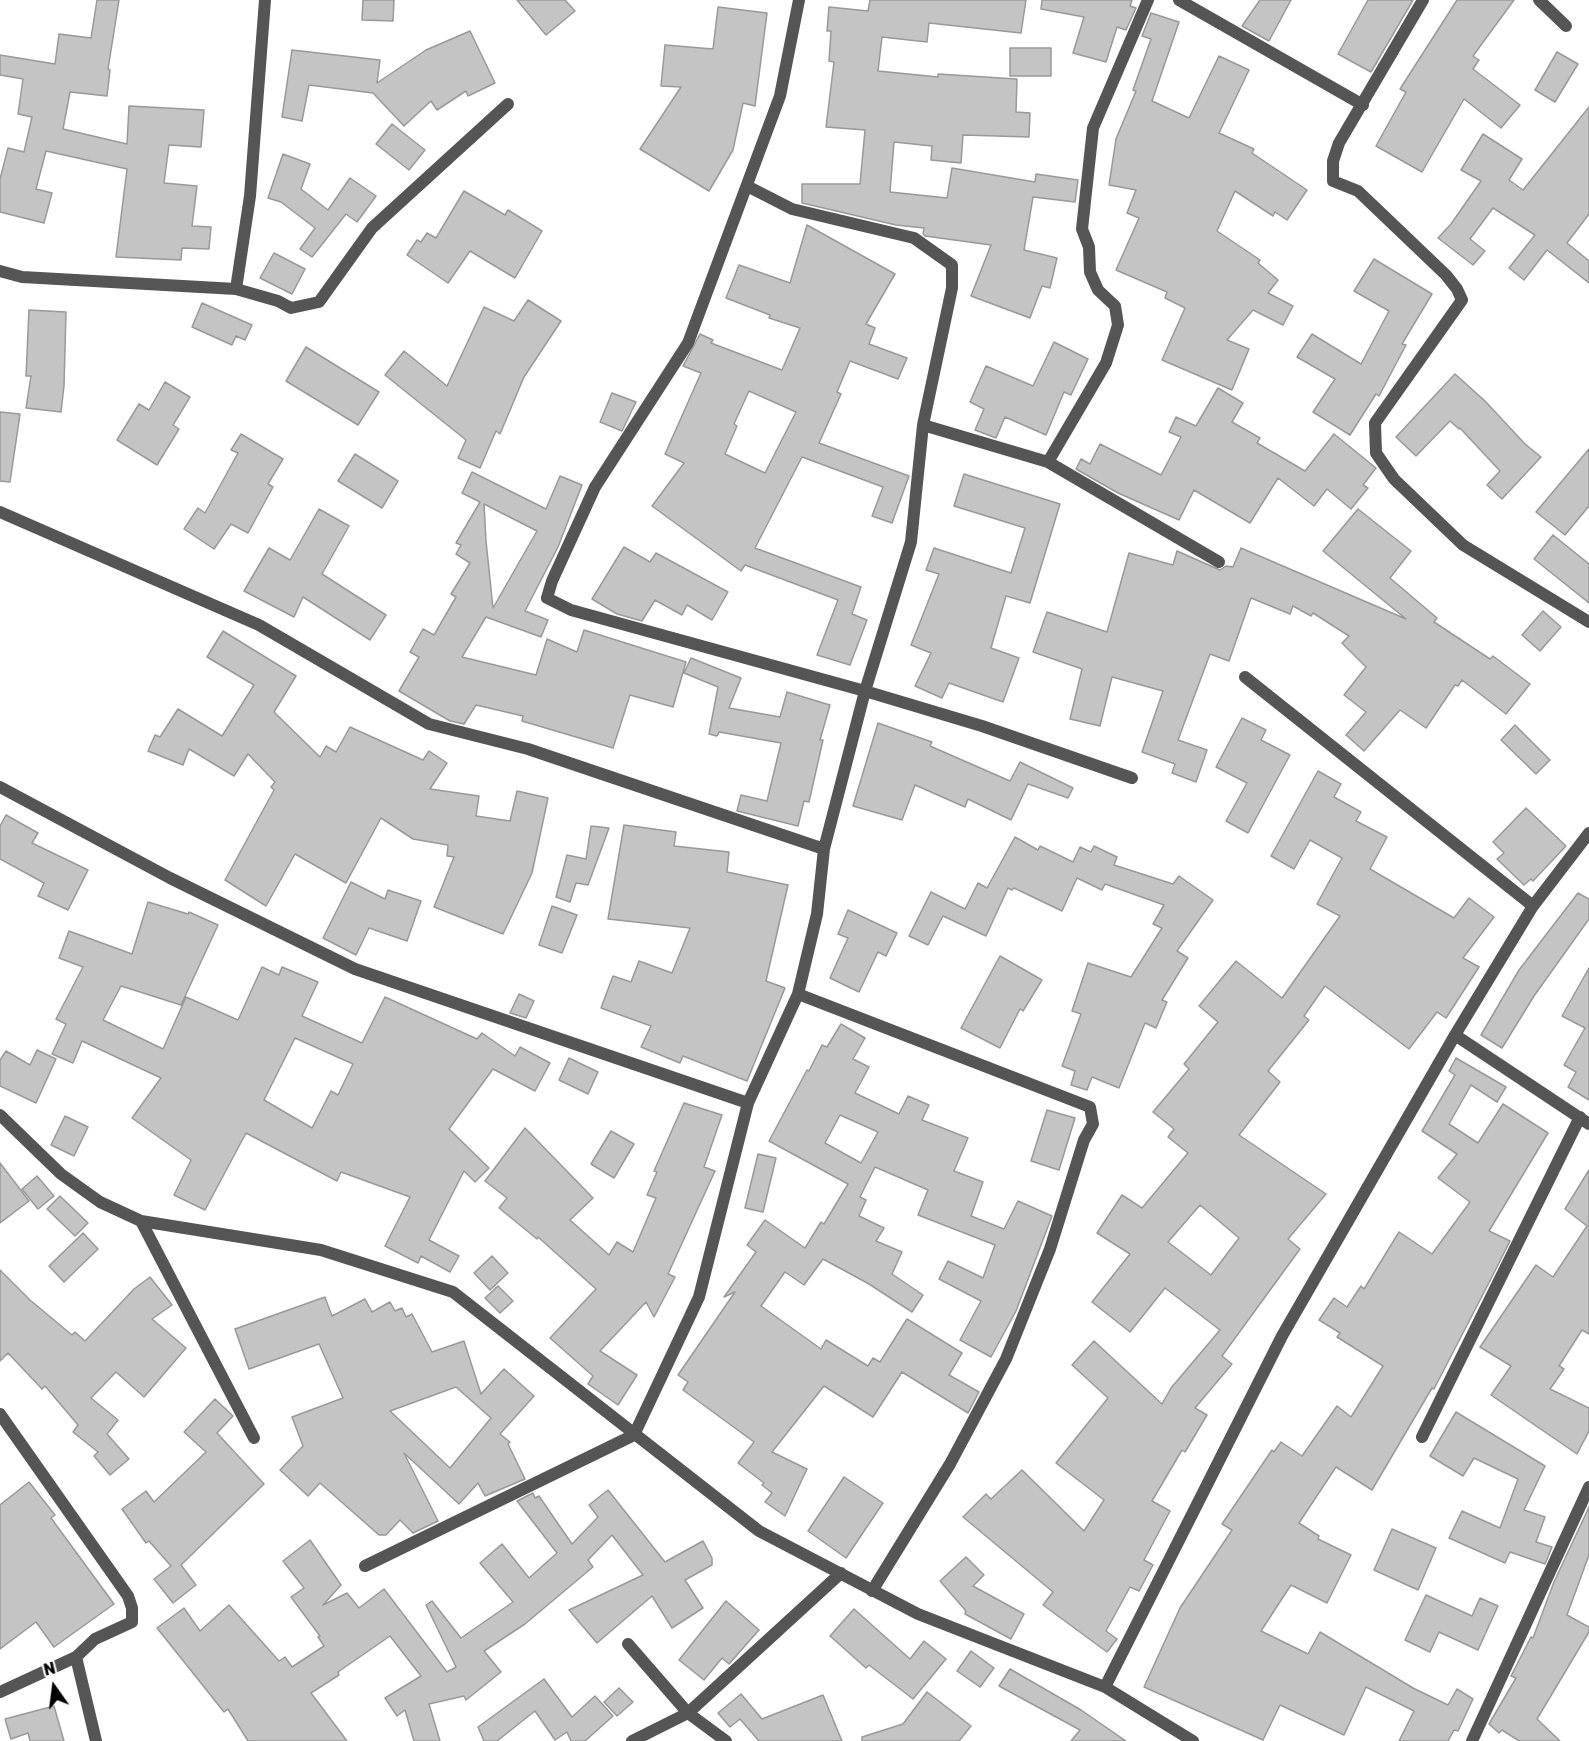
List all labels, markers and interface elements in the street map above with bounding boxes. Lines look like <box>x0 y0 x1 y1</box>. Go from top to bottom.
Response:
north arrow <box>24 1657 84 1717</box>
text: N <box>42 1658 57 1680</box>

